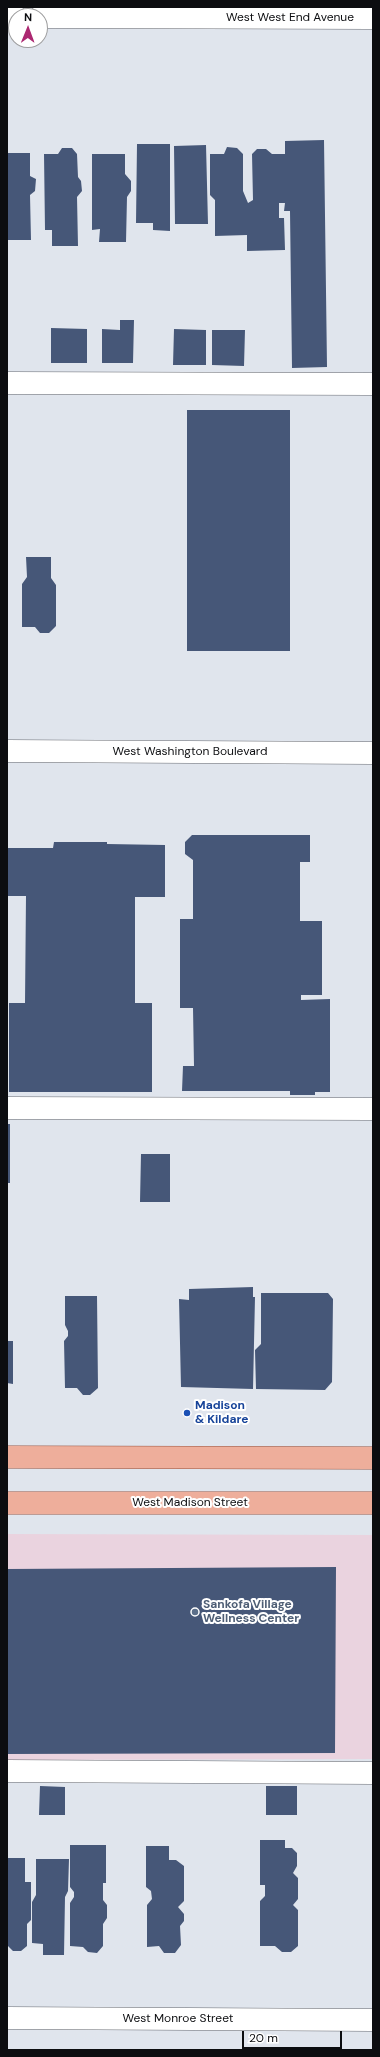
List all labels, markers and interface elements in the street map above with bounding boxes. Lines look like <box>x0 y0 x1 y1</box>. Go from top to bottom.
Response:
north arrow <box>8 8 48 48</box>
text: N <box>24 10 32 24</box>
street label: West West End Avenue <box>226 11 354 25</box>
street label: West Washington Boulevard <box>113 745 267 759</box>
place label: Madison & Kildare <box>195 1399 248 1427</box>
marker: Madison & Kildare <box>182 1408 192 1418</box>
street label: West Madison Street <box>132 1496 248 1510</box>
place label: Sankofa Village Wellness Center <box>203 1598 299 1626</box>
marker: Sankofa Village Wellness Center <box>190 1607 200 1617</box>
street label: West Monroe Street <box>123 2012 233 2026</box>
scale bar <box>244 2023 344 2049</box>
text: 20 m <box>249 2030 278 2046</box>

